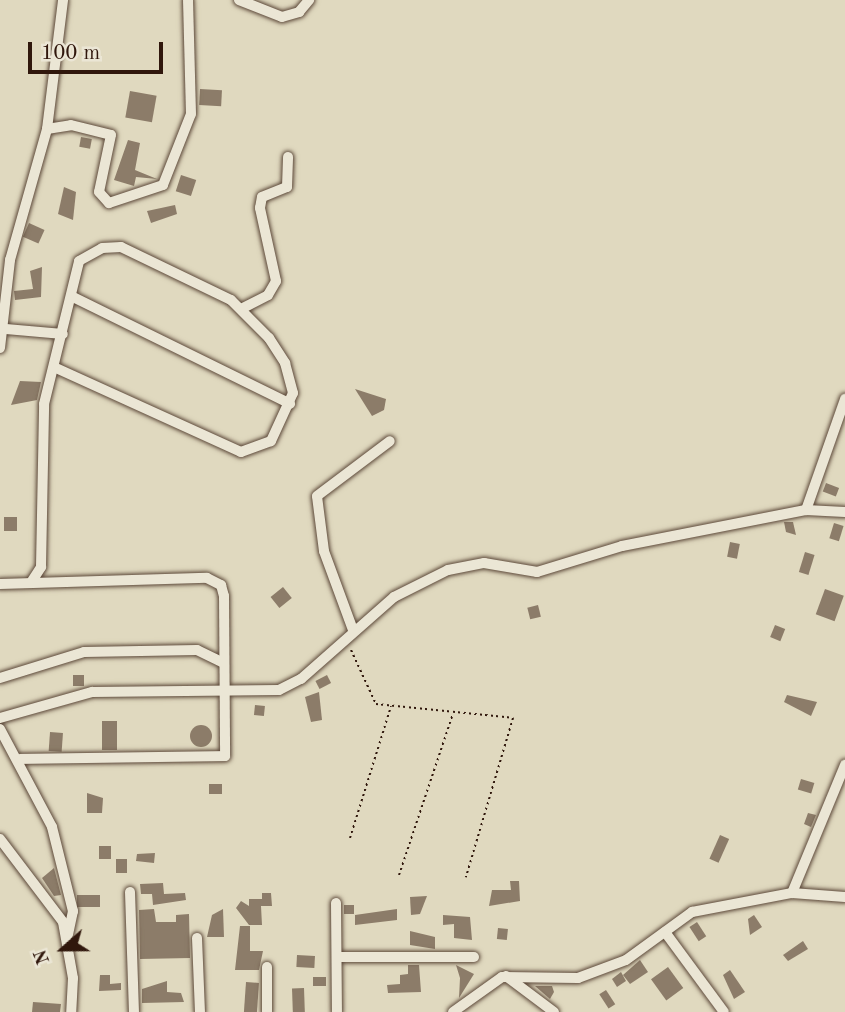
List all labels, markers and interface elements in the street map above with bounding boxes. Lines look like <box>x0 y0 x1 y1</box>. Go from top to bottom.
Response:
scale bar <box>32 28 166 72</box>
text: 100 m <box>41 43 100 64</box>
north arrow <box>28 914 98 984</box>
text: N <box>31 947 54 967</box>

